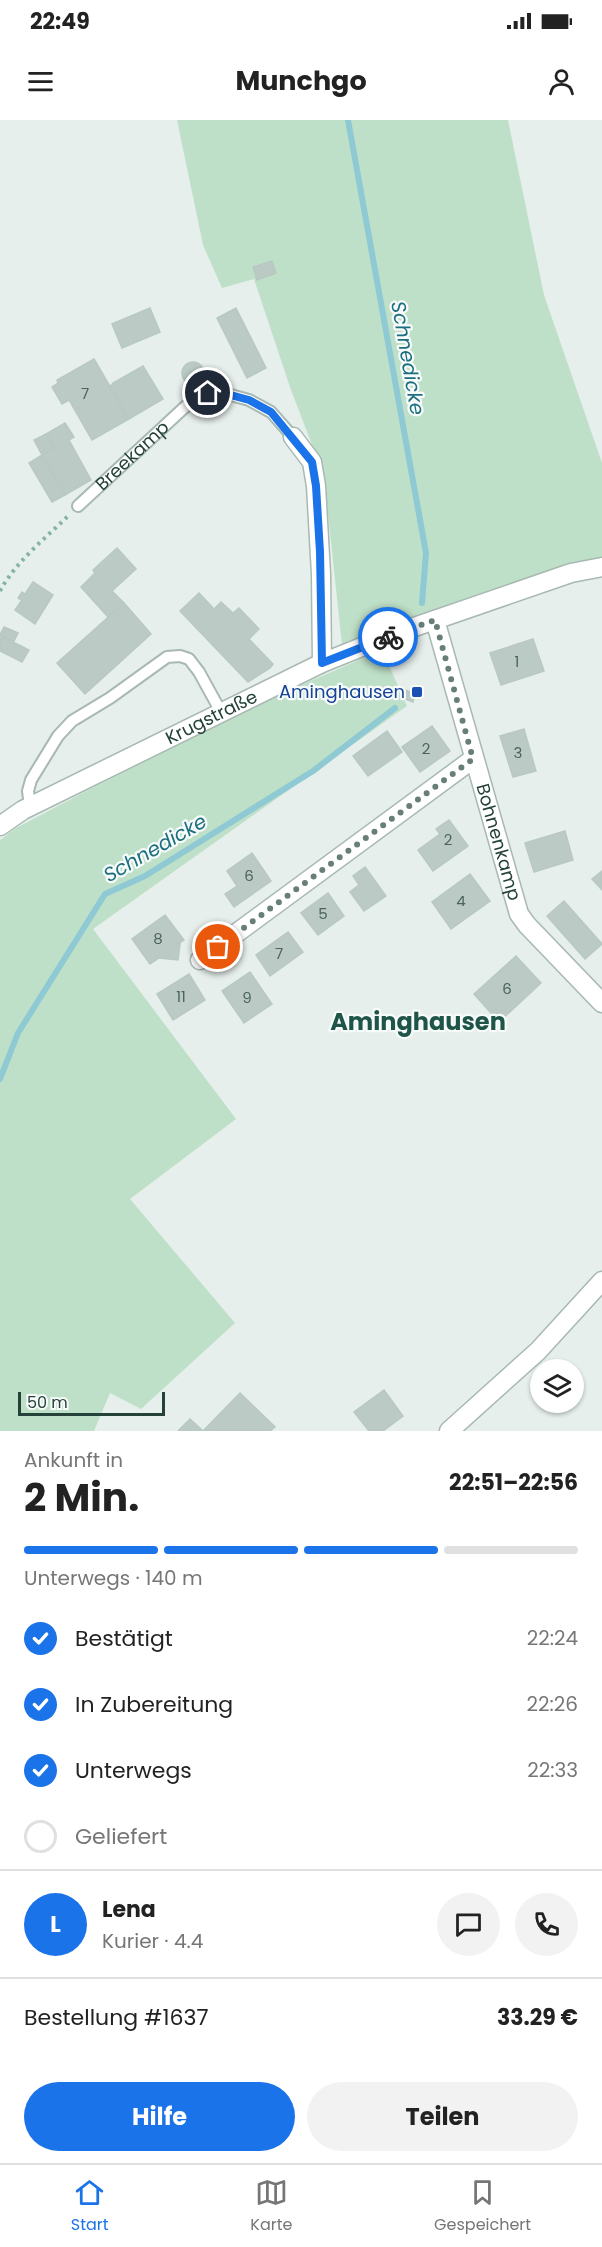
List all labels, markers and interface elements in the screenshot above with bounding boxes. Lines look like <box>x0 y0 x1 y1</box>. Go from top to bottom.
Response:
text: 22:49 <box>30 6 90 37</box>
text: Munchgo <box>235 62 367 99</box>
icon: menu <box>24 65 57 98</box>
icon: person <box>545 65 578 98</box>
water label: Schnedicke <box>384 299 432 417</box>
pin <box>182 367 233 418</box>
icon: home <box>191 376 224 409</box>
house number: 7 <box>81 383 89 404</box>
street label: Breekamp <box>90 415 174 496</box>
courier <box>358 607 418 667</box>
icon: bike <box>372 621 405 654</box>
house number: 1 <box>515 651 519 672</box>
place label: Aminghausen <box>279 679 405 704</box>
street label: Krugstraße <box>161 684 261 750</box>
marker: Aminghausen <box>410 685 424 699</box>
house number: 2 <box>422 738 430 759</box>
house number: 3 <box>514 742 522 763</box>
street label: Bohnenkamp <box>470 781 528 903</box>
water label: Schnedicke <box>98 807 212 889</box>
house number: 2 <box>444 829 452 850</box>
house number: 6 <box>244 865 254 886</box>
house number: 4 <box>456 890 466 911</box>
house number: 5 <box>318 903 328 924</box>
pin <box>192 921 243 972</box>
house number: 8 <box>153 928 163 949</box>
icon: bag <box>201 930 234 963</box>
house number: 7 <box>275 943 283 964</box>
house number: 6 <box>502 978 512 999</box>
house number: 11 <box>176 986 186 1007</box>
house number: 9 <box>242 987 252 1008</box>
district label: Aminghausen <box>330 1005 506 1038</box>
map controls <box>530 1359 584 1413</box>
button: layers <box>530 1359 584 1413</box>
scale bar <box>18 1389 165 1416</box>
text: 50 m <box>27 1391 68 1414</box>
text: Ankunft in <box>24 1446 123 1474</box>
text: 22:51–22:56 <box>449 1467 578 1498</box>
text: 2 Min. <box>24 1470 139 1525</box>
text: Unterwegs · 140 m <box>24 1564 203 1592</box>
icon: check <box>24 1622 57 1655</box>
text: Bestätigt <box>75 1623 173 1654</box>
text: 22:24 <box>527 1624 578 1652</box>
icon: check <box>24 1688 57 1721</box>
text: In Zubereitung <box>75 1689 233 1720</box>
text: 22:26 <box>527 1690 578 1718</box>
icon: check <box>24 1754 57 1787</box>
text: Unterwegs <box>75 1755 192 1786</box>
text: 22:33 <box>527 1756 578 1784</box>
text: Geliefert <box>75 1821 167 1852</box>
button: chat <box>437 1893 500 1956</box>
button: phone <box>515 1893 578 1956</box>
text: Lena <box>102 1894 156 1925</box>
text: L <box>50 1909 61 1940</box>
text: Kurier · 4.4 <box>102 1927 203 1955</box>
text: Bestellung #1637 <box>24 2002 208 2033</box>
text: 33.29 € <box>497 2002 578 2033</box>
button: Hilfe <box>24 2082 295 2151</box>
button: Teilen <box>307 2082 578 2151</box>
tab: Start <box>71 2176 109 2237</box>
tab: Karte <box>250 2176 292 2237</box>
tab: Gespeichert <box>434 2176 531 2237</box>

